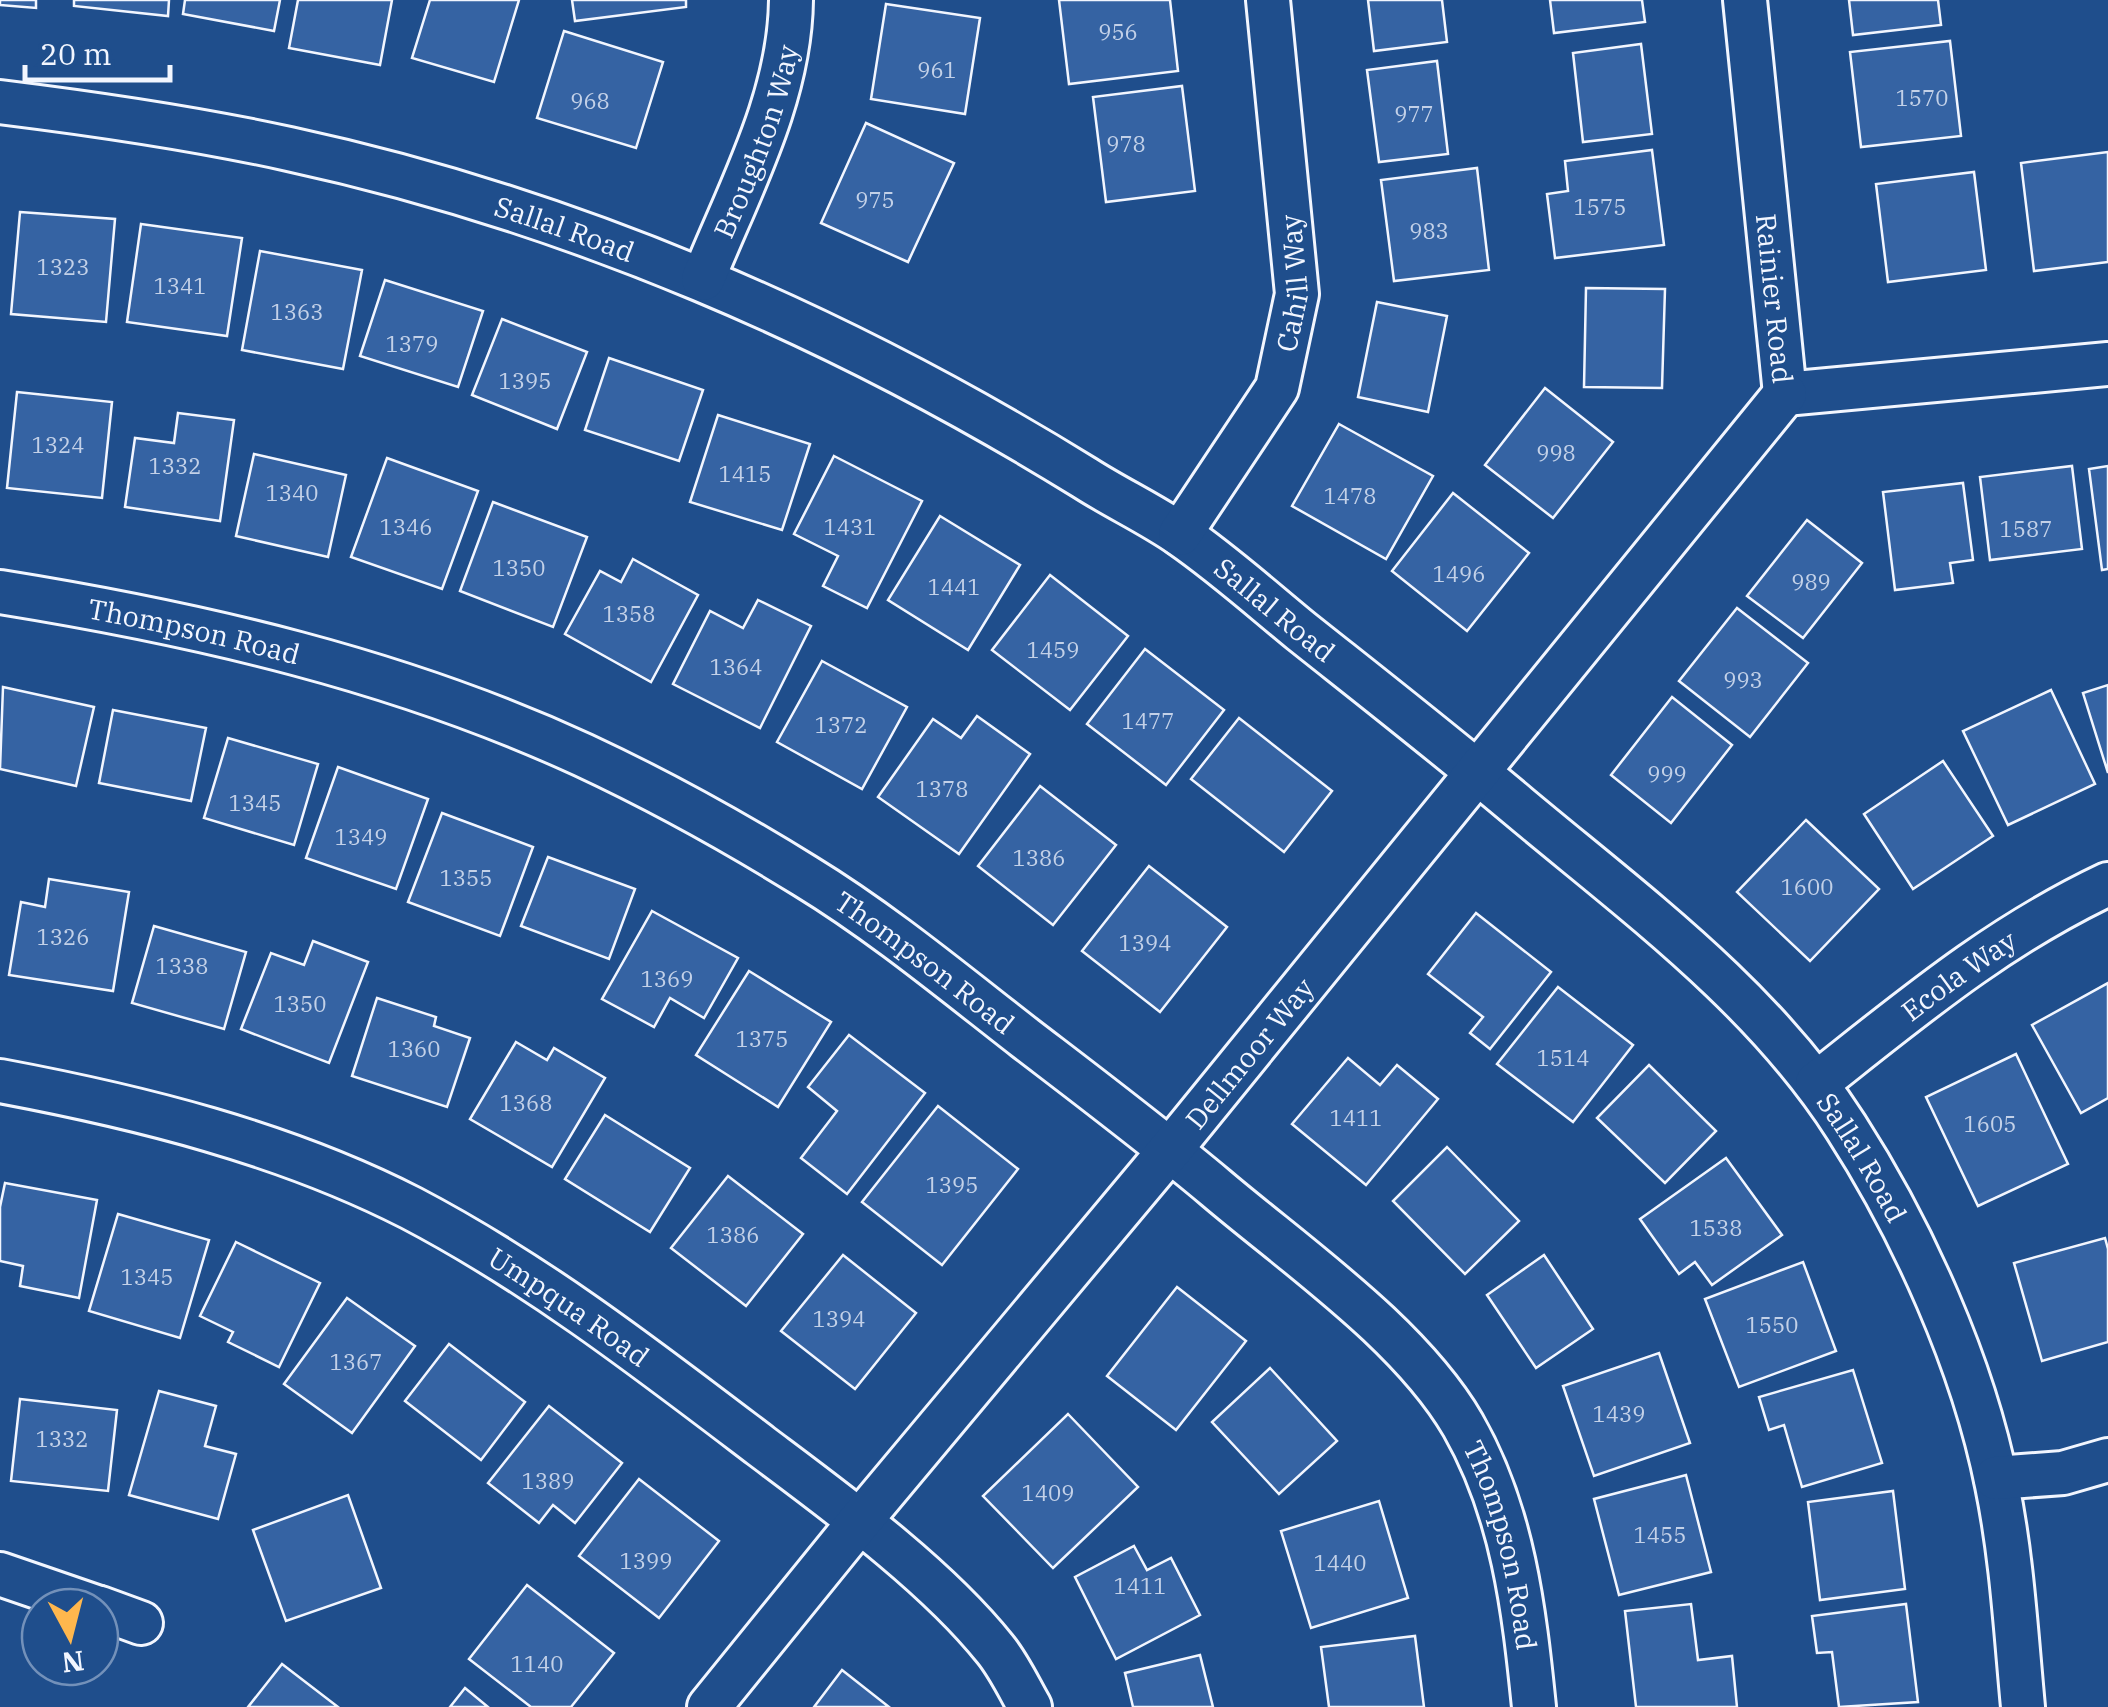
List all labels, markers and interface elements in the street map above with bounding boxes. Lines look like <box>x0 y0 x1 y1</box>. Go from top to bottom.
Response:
house number: 956 <box>1098 17 1138 46</box>
scale bar <box>25 20 170 82</box>
text: 20 m <box>40 34 112 73</box>
street label: Broughton Way <box>704 42 805 243</box>
house number: 961 <box>917 55 957 84</box>
house number: 1570 <box>1896 83 1948 112</box>
house number: 968 <box>570 86 610 115</box>
house number: 977 <box>1394 99 1434 128</box>
house number: 978 <box>1106 129 1146 158</box>
house number: 975 <box>855 185 895 214</box>
street label: Sallal Road <box>490 187 640 270</box>
house number: 1575 <box>1574 192 1626 221</box>
street label: Rainier Road <box>1748 212 1802 385</box>
street label: Cahill Way <box>1267 213 1315 355</box>
house number: 983 <box>1409 216 1449 245</box>
house number: 1323 <box>37 252 89 281</box>
house number: 1341 <box>154 271 206 300</box>
house number: 1363 <box>271 297 323 326</box>
house number: 1379 <box>386 329 438 358</box>
house number: 1395 <box>499 366 551 395</box>
house number: 1324 <box>32 430 84 459</box>
house number: 998 <box>1536 438 1576 467</box>
house number: 1332 <box>149 451 201 480</box>
house number: 1415 <box>719 459 771 488</box>
house number: 1340 <box>266 478 318 507</box>
house number: 1478 <box>1324 481 1376 510</box>
house number: 1346 <box>380 512 432 541</box>
house number: 1431 <box>824 512 876 541</box>
house number: 1587 <box>2000 514 2052 543</box>
street label: Sallal Road <box>1207 549 1343 670</box>
house number: 1350 <box>493 553 545 582</box>
house number: 1496 <box>1433 559 1485 588</box>
house number: 989 <box>1791 567 1831 596</box>
house number: 1441 <box>928 572 980 601</box>
street label: Thompson Road <box>85 589 304 672</box>
house number: 1358 <box>603 599 655 628</box>
house number: 1459 <box>1027 635 1079 664</box>
house number: 1364 <box>710 652 762 681</box>
house number: 993 <box>1723 665 1763 694</box>
house number: 1477 <box>1122 706 1174 735</box>
house number: 1372 <box>815 710 867 739</box>
house number: 999 <box>1647 759 1687 788</box>
house number: 1378 <box>916 774 968 803</box>
house number: 1345 <box>229 788 281 817</box>
house number: 1349 <box>335 822 387 851</box>
house number: 1386 <box>1013 843 1065 872</box>
house number: 1355 <box>440 863 492 892</box>
house number: 1600 <box>1781 872 1833 901</box>
street label: Thompson Road <box>828 882 1023 1042</box>
street label: Ecola Way <box>1893 921 2023 1029</box>
house number: 1326 <box>37 922 89 951</box>
house number: 1394 <box>1119 928 1171 957</box>
house number: 1338 <box>156 951 208 980</box>
house number: 1369 <box>641 964 693 993</box>
street label: Dellmoor Way <box>1176 970 1321 1136</box>
house number: 1350 <box>274 989 326 1018</box>
house number: 1375 <box>736 1024 788 1053</box>
house number: 1360 <box>388 1034 440 1063</box>
house number: 1514 <box>1537 1043 1589 1072</box>
street label: Sallal Road <box>1809 1085 1916 1228</box>
house number: 1368 <box>500 1088 552 1117</box>
house number: 1411 <box>1330 1103 1382 1132</box>
house number: 1605 <box>1964 1109 2016 1138</box>
house number: 1395 <box>926 1170 978 1199</box>
house number: 1538 <box>1690 1213 1742 1242</box>
house number: 1386 <box>707 1220 759 1249</box>
street label: Umpqua Road <box>482 1238 657 1374</box>
house number: 1345 <box>121 1262 173 1291</box>
house number: 1394 <box>813 1304 865 1333</box>
house number: 1550 <box>1746 1310 1798 1339</box>
house number: 1367 <box>330 1347 382 1376</box>
house number: 1439 <box>1593 1399 1645 1428</box>
house number: 1332 <box>36 1424 88 1453</box>
street label: Thompson Road <box>1456 1434 1546 1652</box>
house number: 1389 <box>522 1466 574 1495</box>
house number: 1409 <box>1022 1478 1074 1507</box>
house number: 1455 <box>1634 1520 1686 1549</box>
house number: 1399 <box>620 1546 672 1575</box>
house number: 1440 <box>1314 1548 1366 1577</box>
house number: 1411 <box>1114 1571 1166 1600</box>
north arrow <box>20 1587 120 1687</box>
text: N <box>60 1643 86 1682</box>
house number: 1140 <box>511 1649 563 1678</box>

